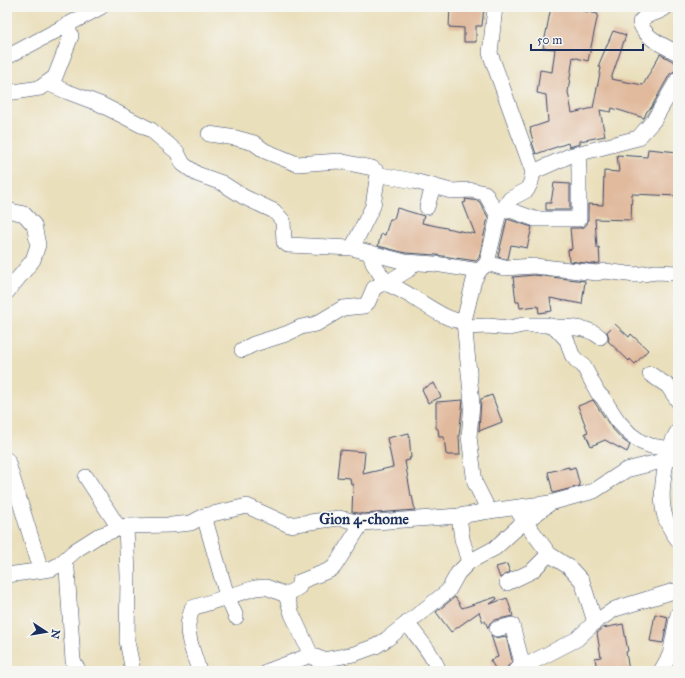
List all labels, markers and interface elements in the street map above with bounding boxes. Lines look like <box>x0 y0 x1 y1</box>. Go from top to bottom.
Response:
scale bar <box>531 26 643 52</box>
text: 50 m <box>537 33 562 47</box>
district label: Gion 4-chome <box>319 510 410 529</box>
north arrow <box>26 612 66 652</box>
text: N <box>48 628 63 641</box>

